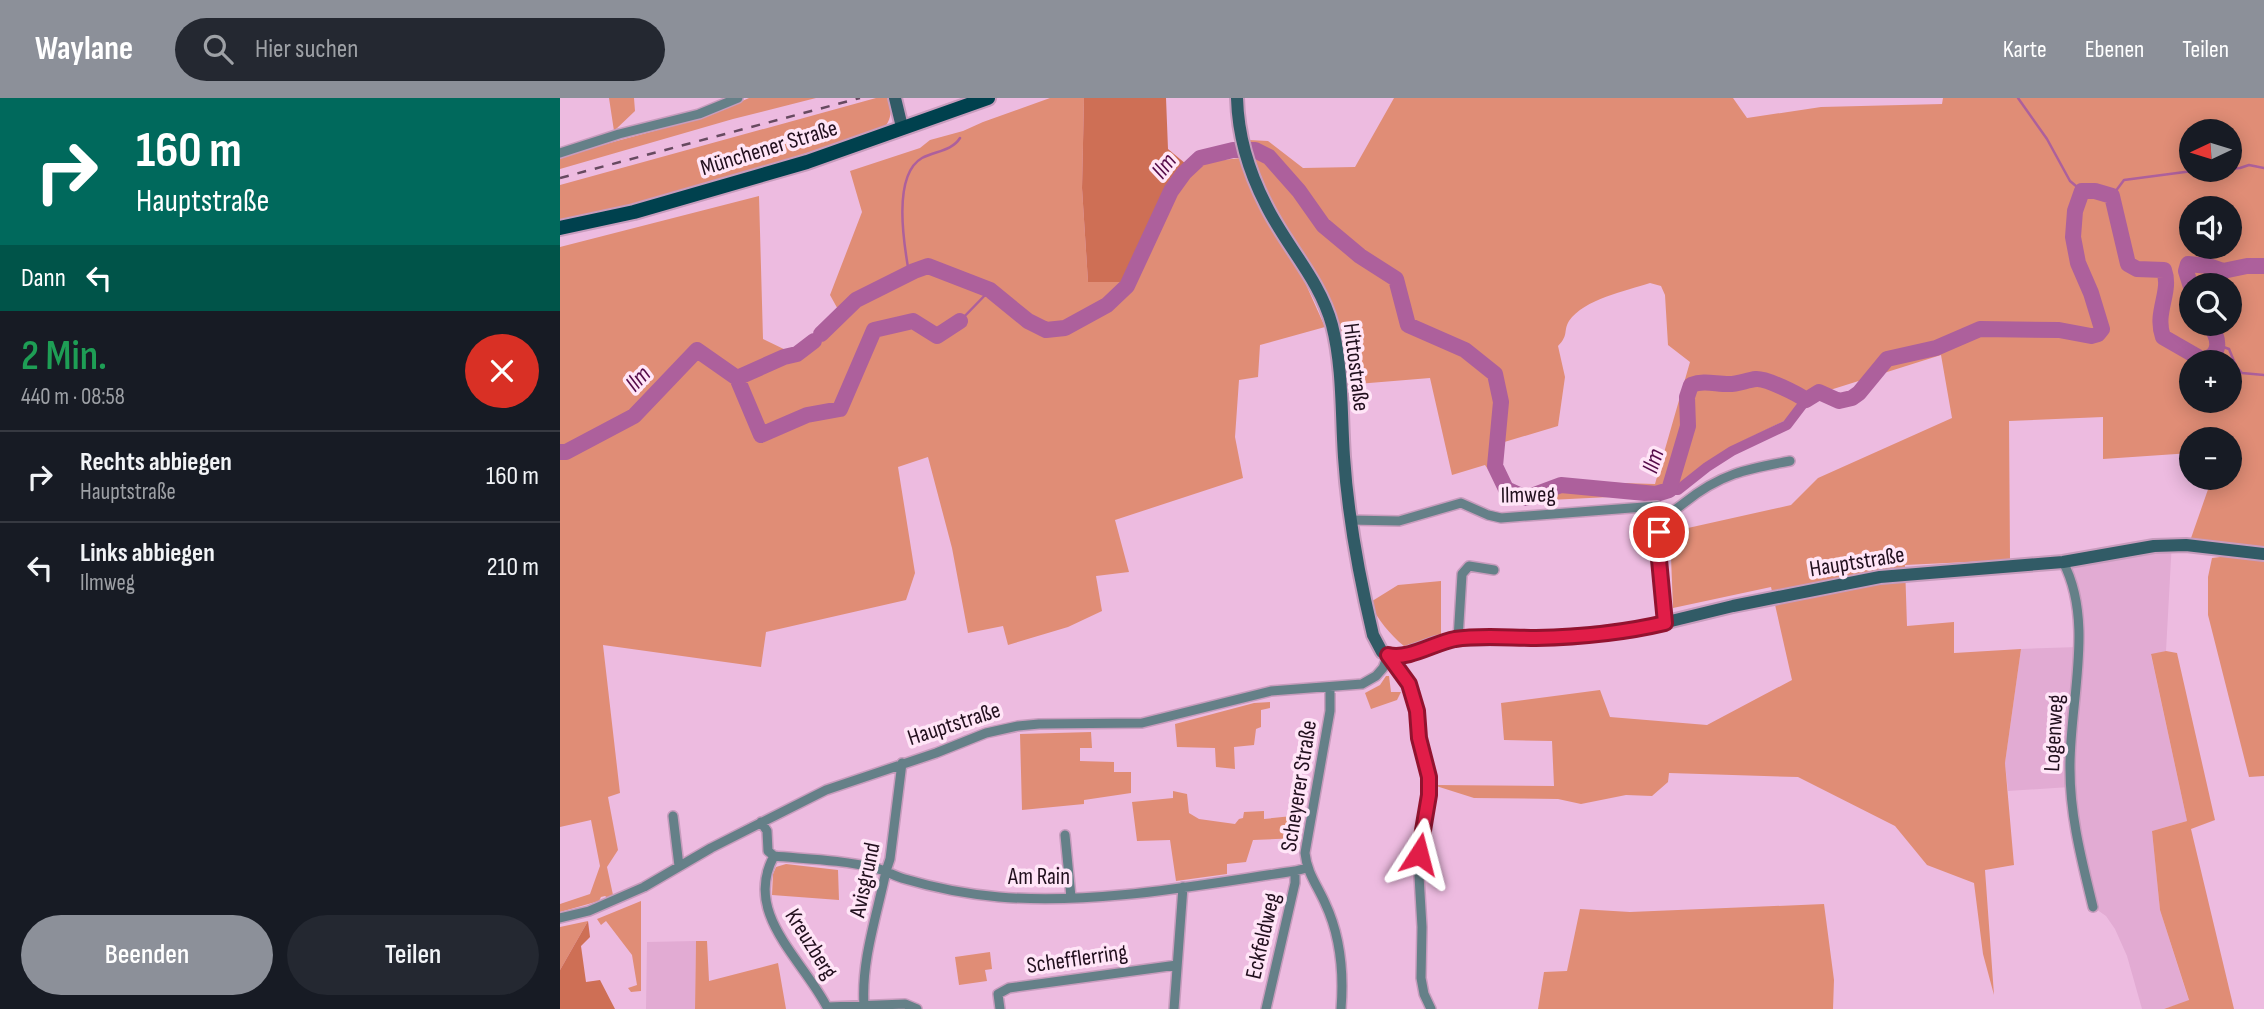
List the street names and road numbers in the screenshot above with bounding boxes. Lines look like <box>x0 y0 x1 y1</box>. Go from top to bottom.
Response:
street label: Münchener Straße <box>697 114 841 182</box>
street label: Hittostraße <box>1337 321 1375 413</box>
street label: Ilmweg <box>1500 481 1556 509</box>
street label: Hauptstraße <box>1808 541 1906 583</box>
street label: Logenweg <box>2038 694 2070 772</box>
street label: Hauptstraße <box>904 696 1004 752</box>
street label: Scheyerer Straße <box>1275 718 1323 854</box>
street label: Avisgrund <box>843 840 887 921</box>
street label: Am Rain <box>1007 863 1070 891</box>
street label: Eckfeldweg <box>1239 890 1287 982</box>
street label: Kreuzberg <box>779 904 843 984</box>
street label: Schefflerring <box>1025 938 1129 980</box>

